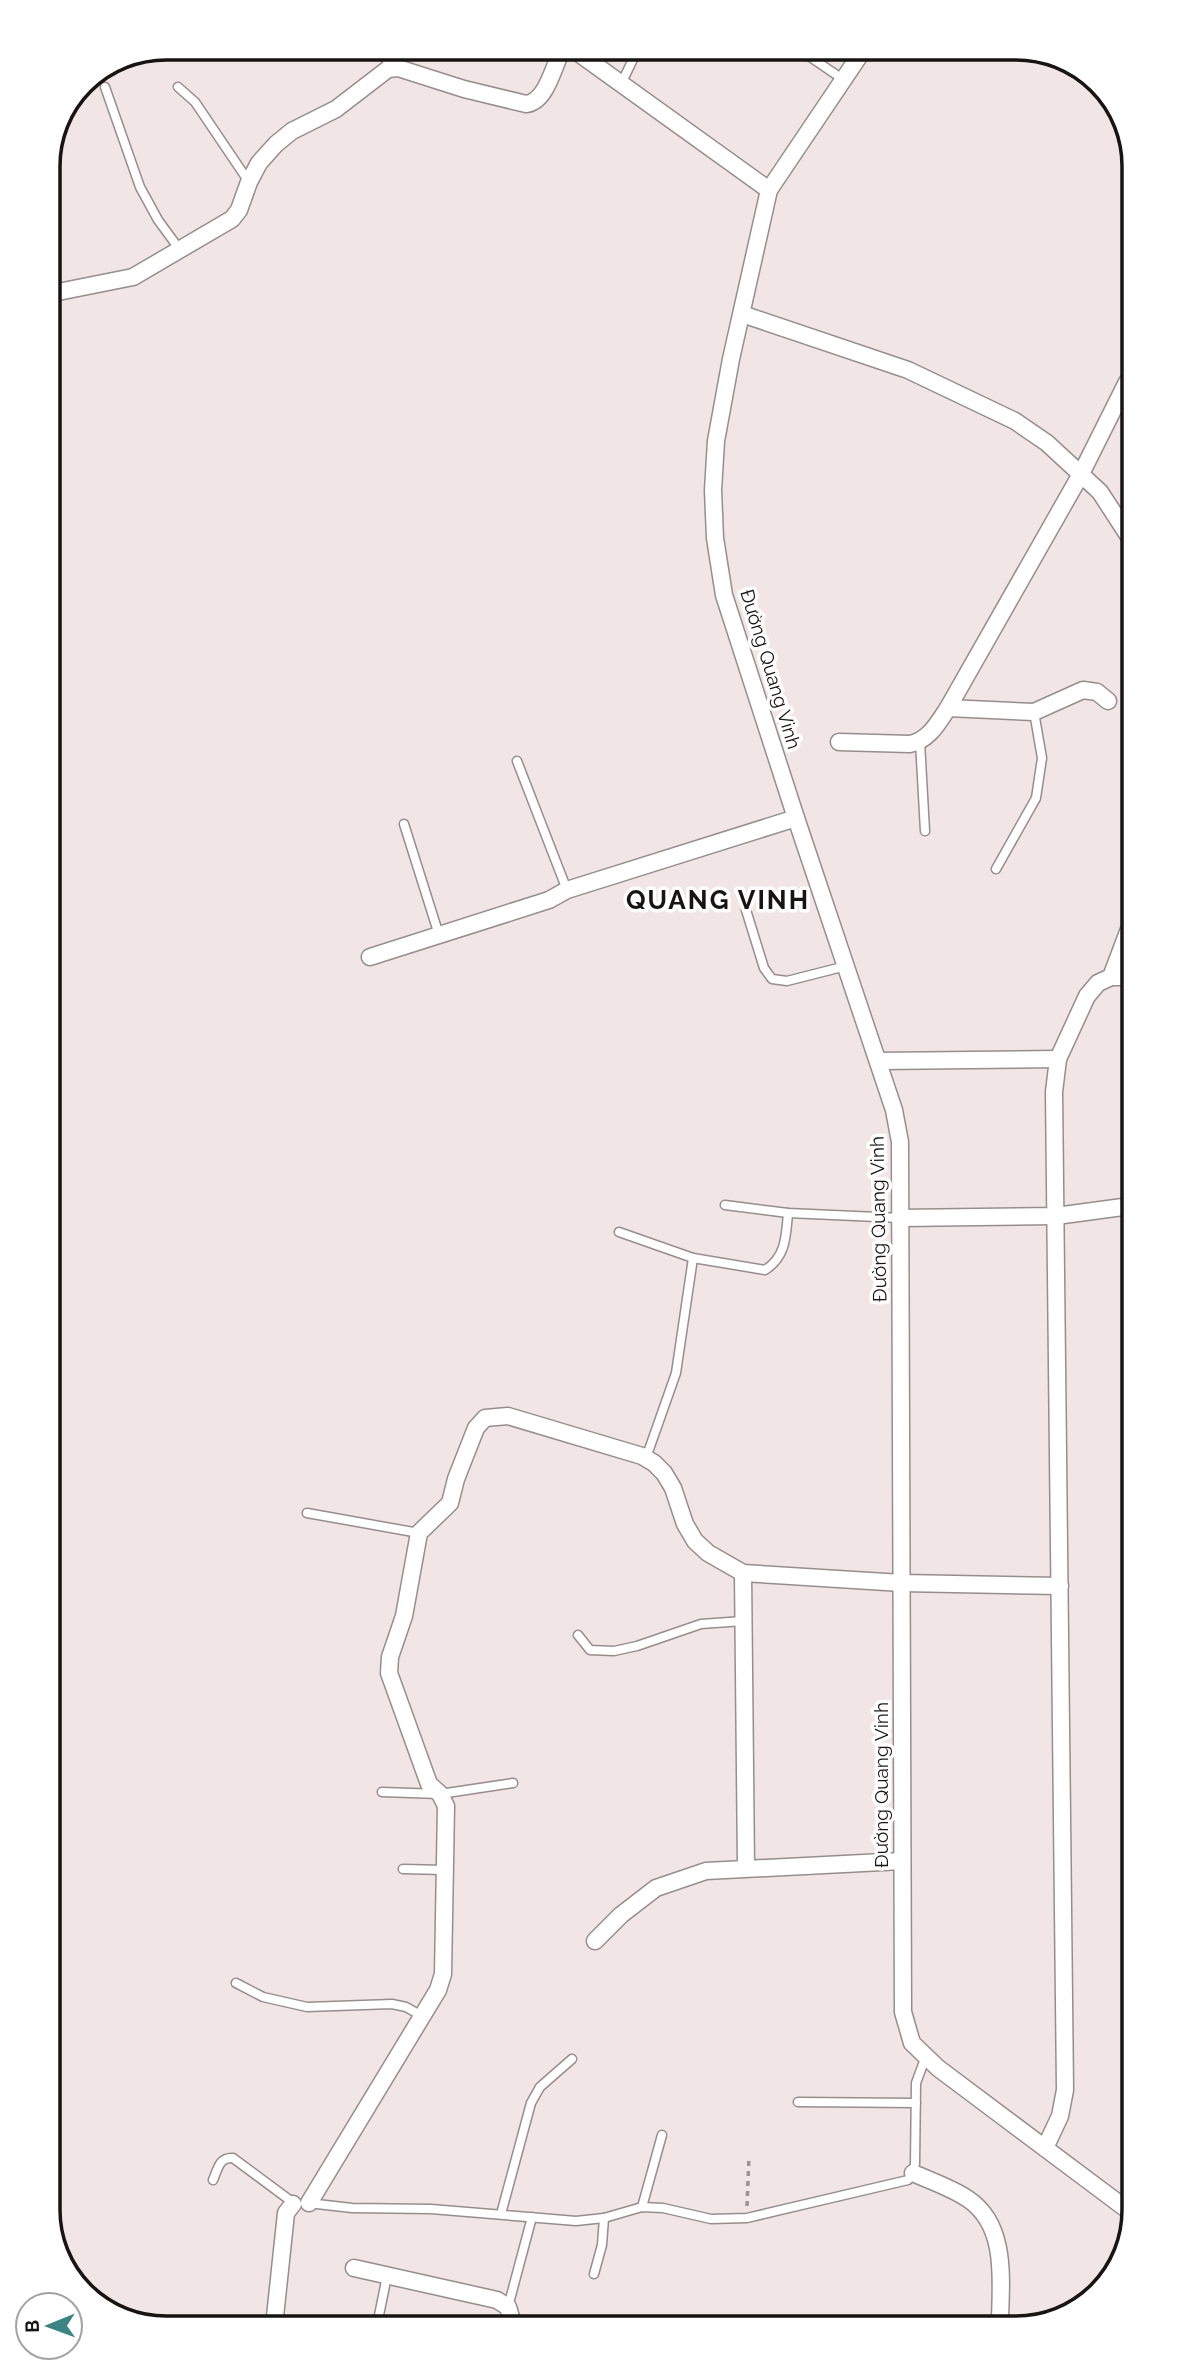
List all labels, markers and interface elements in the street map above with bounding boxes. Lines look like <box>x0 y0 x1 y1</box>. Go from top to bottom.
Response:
street label: Đường Quang Vinh <box>736 586 806 752</box>
district label: QUANG VINH <box>626 885 810 915</box>
street label: Đường Quang Vinh <box>866 1136 890 1302</box>
street label: Đường Quang Vinh <box>870 1702 892 1868</box>
north arrow <box>14 2291 84 2361</box>
text: B <box>21 2320 43 2333</box>

